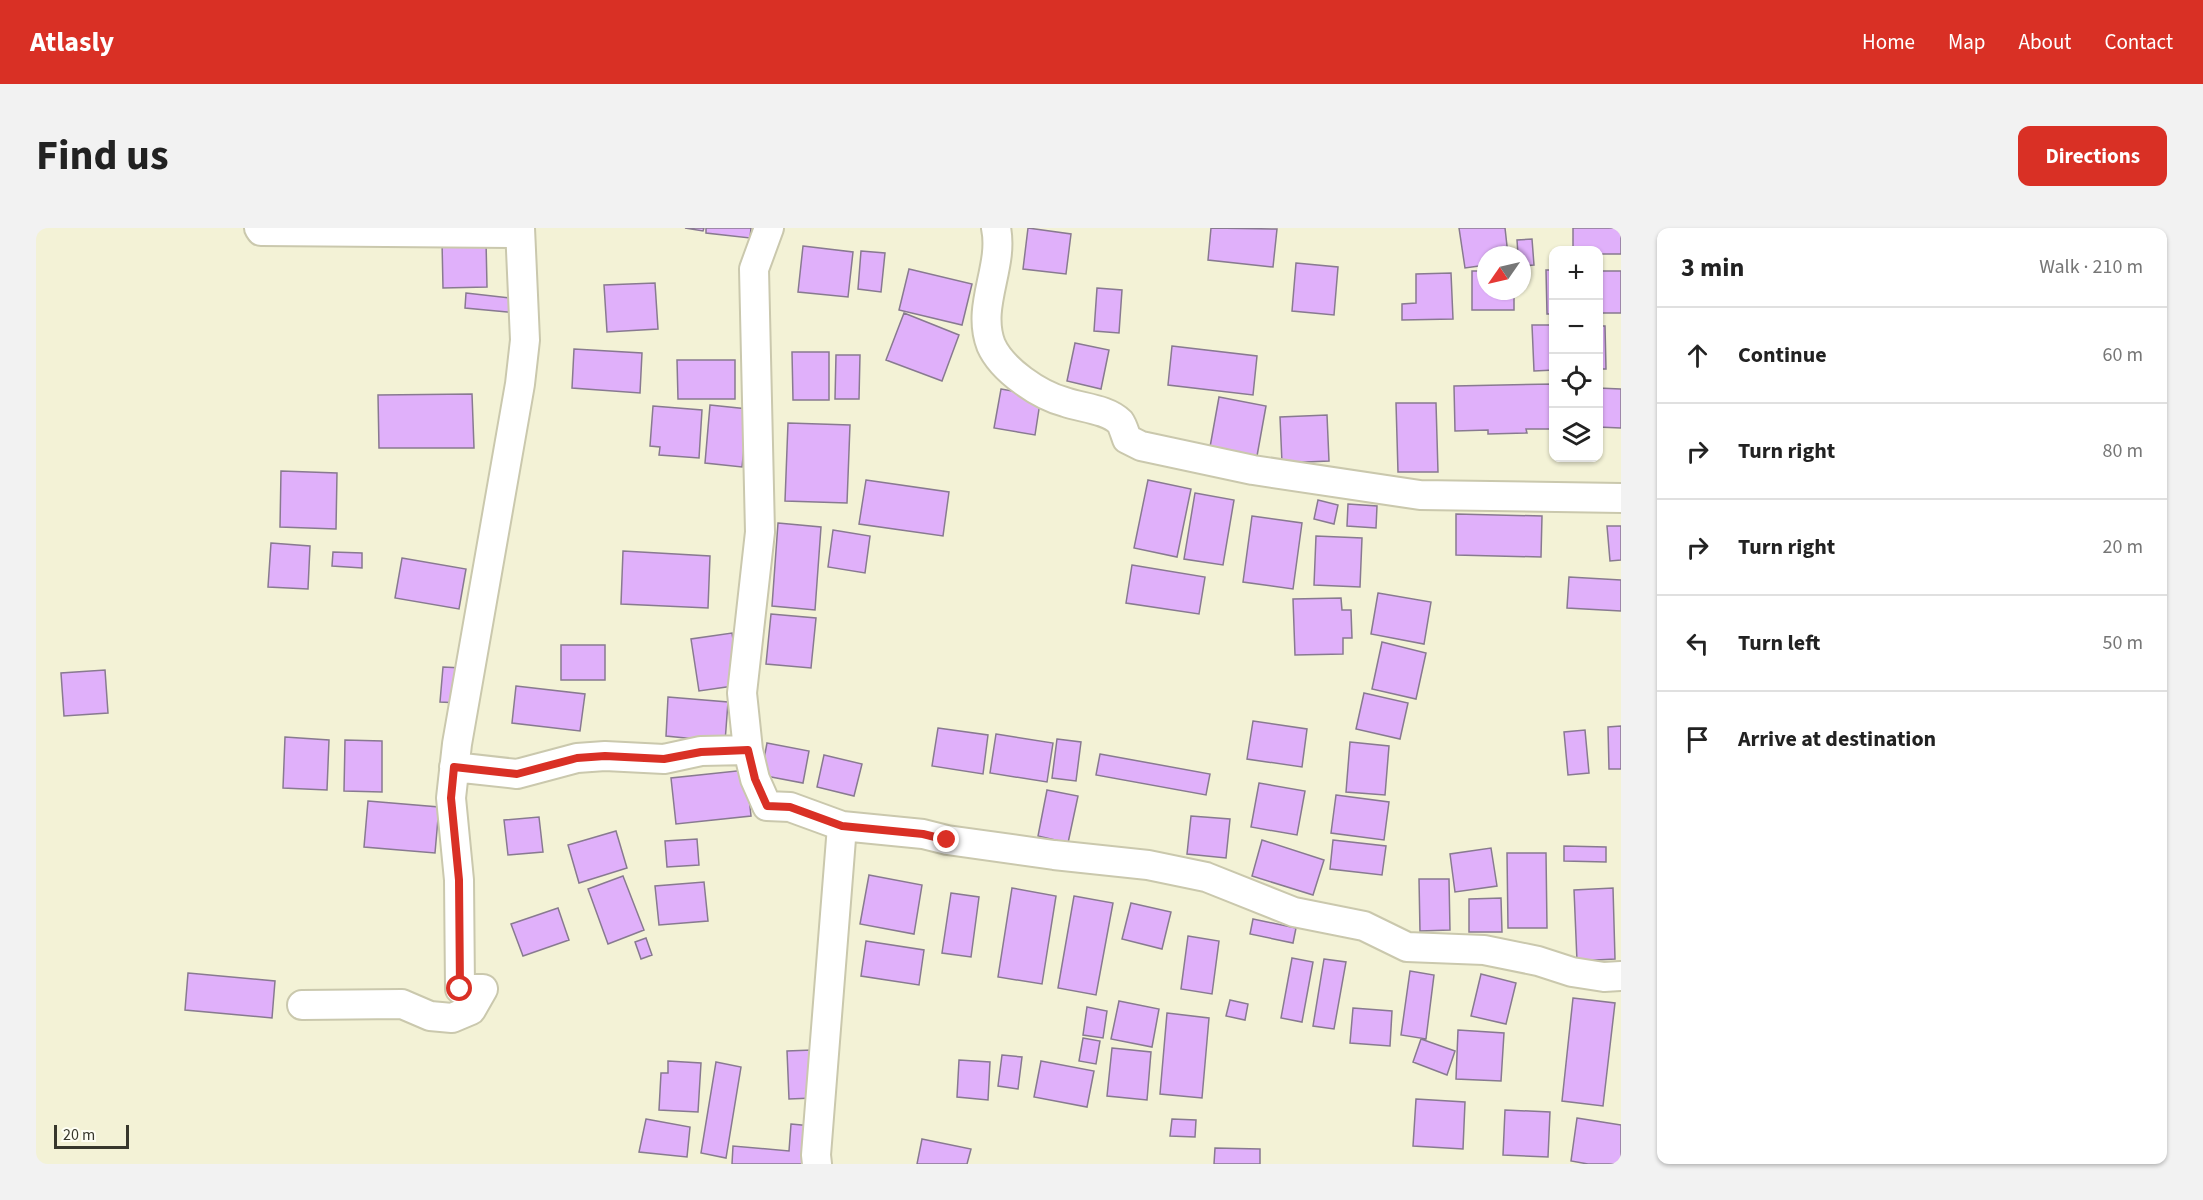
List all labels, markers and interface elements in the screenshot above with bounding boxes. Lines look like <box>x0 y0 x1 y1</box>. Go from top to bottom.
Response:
text: Atlasly <box>30 22 114 62</box>
text: Home <box>1862 27 1915 57</box>
text: Map <box>1948 27 1986 57</box>
text: About <box>2019 27 2071 57</box>
text: Contact <box>2104 27 2173 57</box>
text: Find us <box>36 126 169 186</box>
button: Directions <box>2018 126 2167 186</box>
north arrow <box>1477 246 1531 300</box>
map controls <box>1549 246 1603 462</box>
button: + <box>1549 246 1603 300</box>
text: 3 min <box>1681 249 1744 286</box>
text: Walk · 210 m <box>2039 253 2143 281</box>
button: − <box>1549 300 1603 354</box>
icon: ahead <box>1681 339 1714 372</box>
text: Continue <box>1738 339 1827 371</box>
text: 60 m <box>2103 341 2143 369</box>
button: locate <box>1549 354 1603 408</box>
button: layers <box>1549 408 1603 462</box>
icon: right <box>1681 435 1714 468</box>
text: Turn right <box>1738 435 1835 467</box>
text: 80 m <box>2103 437 2143 465</box>
icon: right <box>1681 531 1714 564</box>
text: Turn right <box>1738 531 1835 563</box>
text: 20 m <box>2103 533 2143 561</box>
icon: left <box>1681 627 1714 660</box>
text: Turn left <box>1738 627 1820 659</box>
text: 50 m <box>2103 629 2143 657</box>
icon: arrive <box>1681 723 1714 756</box>
text: Arrive at destination <box>1738 723 1936 755</box>
route end <box>933 826 959 852</box>
route start <box>446 975 472 1001</box>
scale bar <box>54 1122 129 1150</box>
text: 20 m <box>63 1124 95 1146</box>

